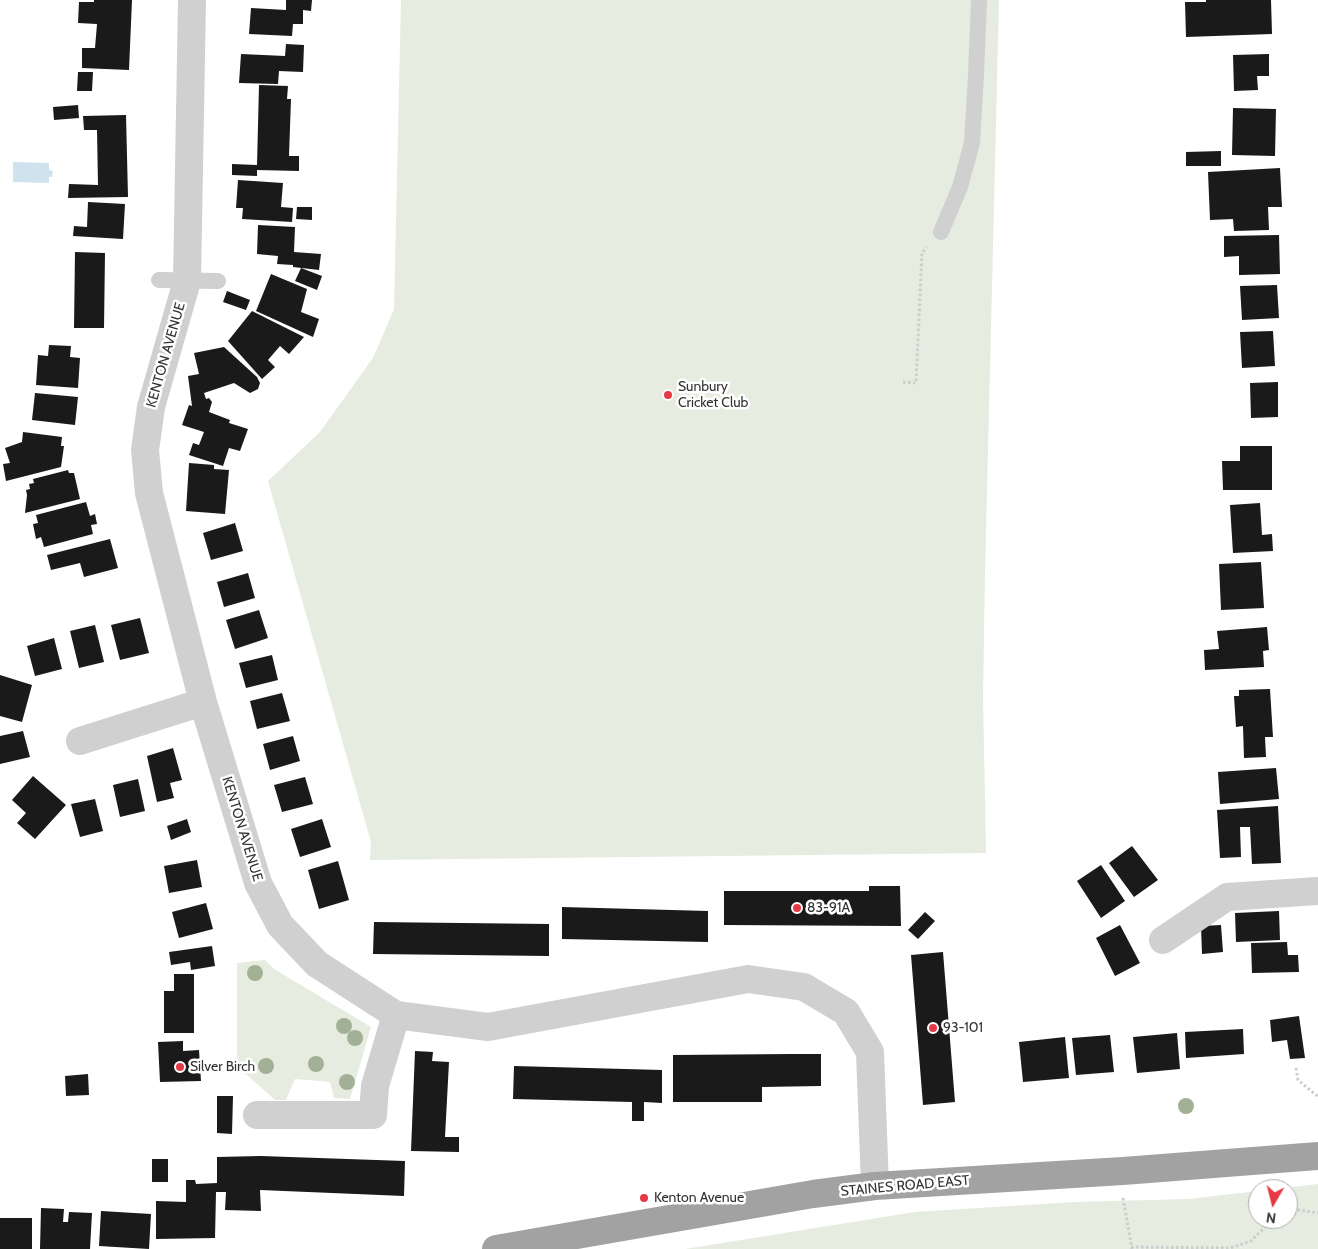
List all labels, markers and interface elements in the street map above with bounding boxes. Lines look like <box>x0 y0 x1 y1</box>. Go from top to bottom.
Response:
street label: KENTON AVENUE <box>143 301 189 409</box>
place label: Sunbury Cricket Club <box>678 379 748 412</box>
marker: Sunbury Cricket Club <box>662 389 674 401</box>
street label: KENTON AVENUE <box>218 775 266 883</box>
place label: 83-91A <box>807 900 850 916</box>
marker: 83-91A <box>791 902 803 914</box>
place label: 93-101 <box>943 1020 983 1036</box>
marker: 93-101 <box>927 1022 939 1034</box>
place label: Silver Birch <box>190 1059 255 1075</box>
marker: Silver Birch <box>174 1061 186 1073</box>
street label: STAINES ROAD EAST <box>840 1172 970 1200</box>
north arrow <box>1248 1179 1298 1229</box>
place label: Kenton Avenue <box>654 1190 744 1206</box>
marker: Kenton Avenue <box>638 1192 650 1204</box>
text: N <box>1265 1208 1277 1227</box>

